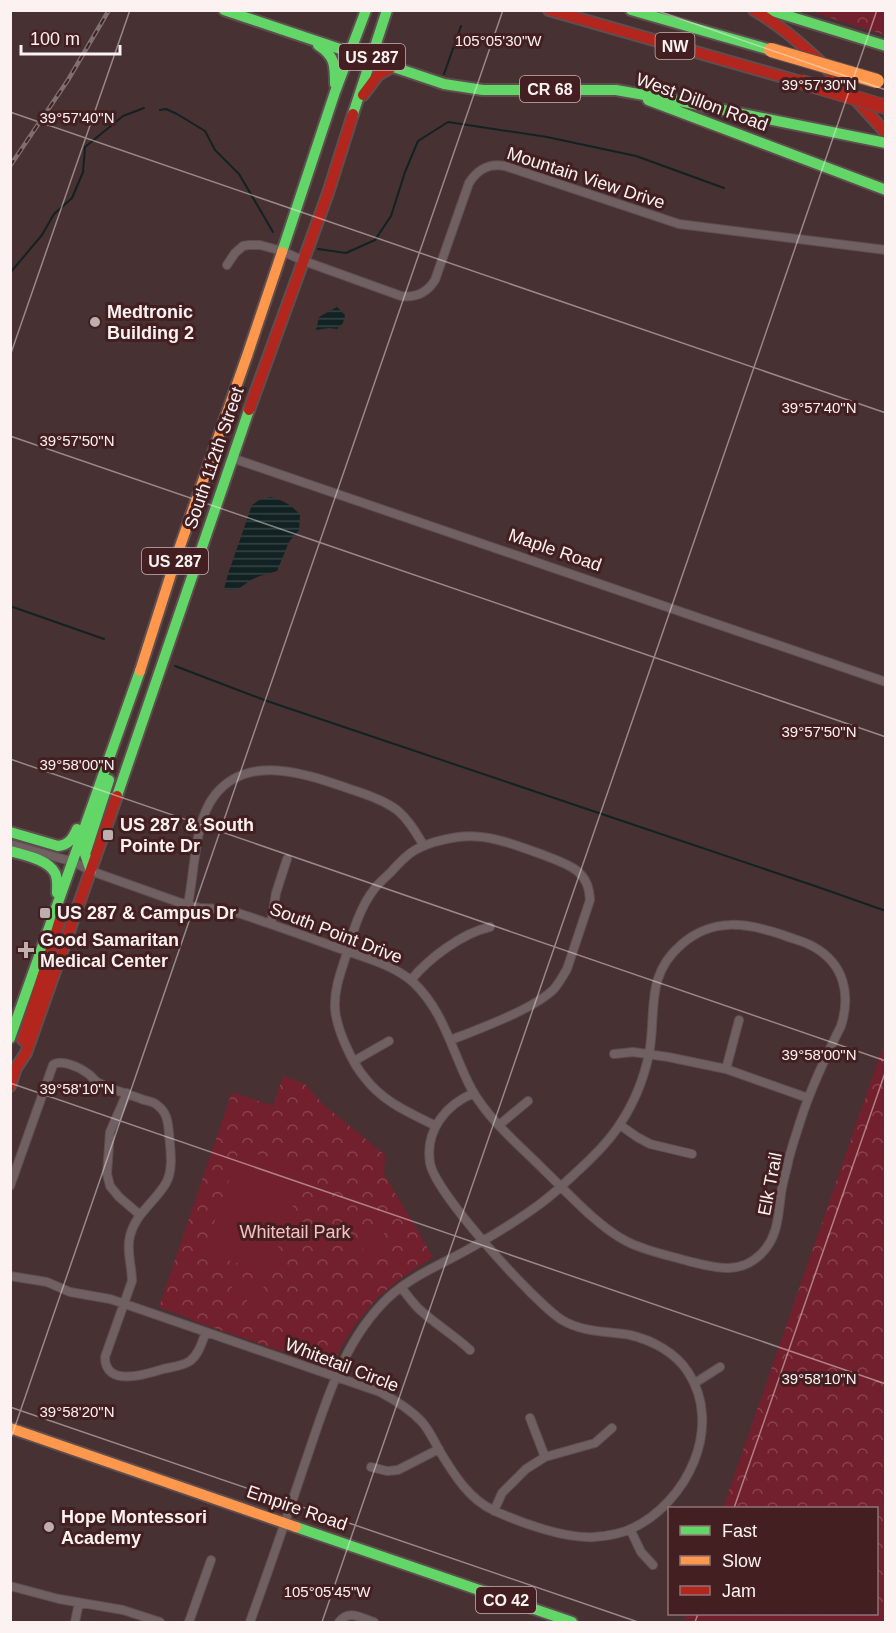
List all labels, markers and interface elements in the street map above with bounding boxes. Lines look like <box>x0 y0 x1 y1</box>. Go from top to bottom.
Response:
scale bar <box>21 18 120 56</box>
text: 100 m <box>30 29 80 49</box>
text: 105°05'30"W <box>455 32 542 49</box>
road number: NW <box>656 33 694 59</box>
road number: US 287 <box>339 44 405 70</box>
street label: West Dillon Road <box>633 69 771 135</box>
road number: CR 68 <box>520 76 580 102</box>
text: 39°57'30"N <box>781 76 857 93</box>
text: 39°57'40"N <box>39 109 115 126</box>
street label: Mountain View Drive <box>505 143 667 213</box>
place label: Medtronic Building 2 <box>107 302 194 343</box>
marker: Medtronic Building 2 <box>88 315 102 329</box>
street label: South 112th Street <box>180 384 248 532</box>
text: 39°57'40"N <box>781 399 857 416</box>
text: 39°57'50"N <box>39 432 115 449</box>
street label: Maple Road <box>506 525 604 575</box>
road number: US 287 <box>142 548 208 574</box>
text: 39°57'50"N <box>781 723 857 740</box>
text: 39°58'00"N <box>39 756 115 773</box>
place label: US 287 & South Pointe Dr <box>120 815 254 856</box>
marker: US 287 & South Pointe Dr <box>101 828 115 842</box>
street label: South Point Drive <box>267 899 405 967</box>
place label: US 287 & Campus Dr <box>57 903 236 923</box>
marker: US 287 & Campus Dr <box>38 906 52 920</box>
place label: Good Samaritan Medical Center <box>40 930 179 971</box>
marker: Good Samaritan Medical Center <box>17 941 35 959</box>
text: 39°58'00"N <box>781 1046 857 1063</box>
text: 39°58'10"N <box>39 1080 115 1097</box>
street label: Elk Trail <box>754 1151 786 1217</box>
park label: Whitetail Park <box>239 1222 352 1242</box>
street label: Whitetail Circle <box>282 1334 402 1396</box>
text: 39°58'10"N <box>781 1370 857 1387</box>
text: 39°58'20"N <box>39 1403 115 1420</box>
street label: Empire Road <box>244 1481 350 1535</box>
place label: Hope Montessori Academy <box>61 1507 207 1548</box>
legend <box>668 1507 878 1615</box>
marker: Hope Montessori Academy <box>42 1520 56 1534</box>
text: Fast <box>722 1521 757 1541</box>
text: Slow <box>722 1551 762 1571</box>
text: Jam <box>722 1581 756 1601</box>
text: 105°05'45"W <box>284 1583 371 1600</box>
road number: CO 42 <box>476 1587 536 1613</box>

